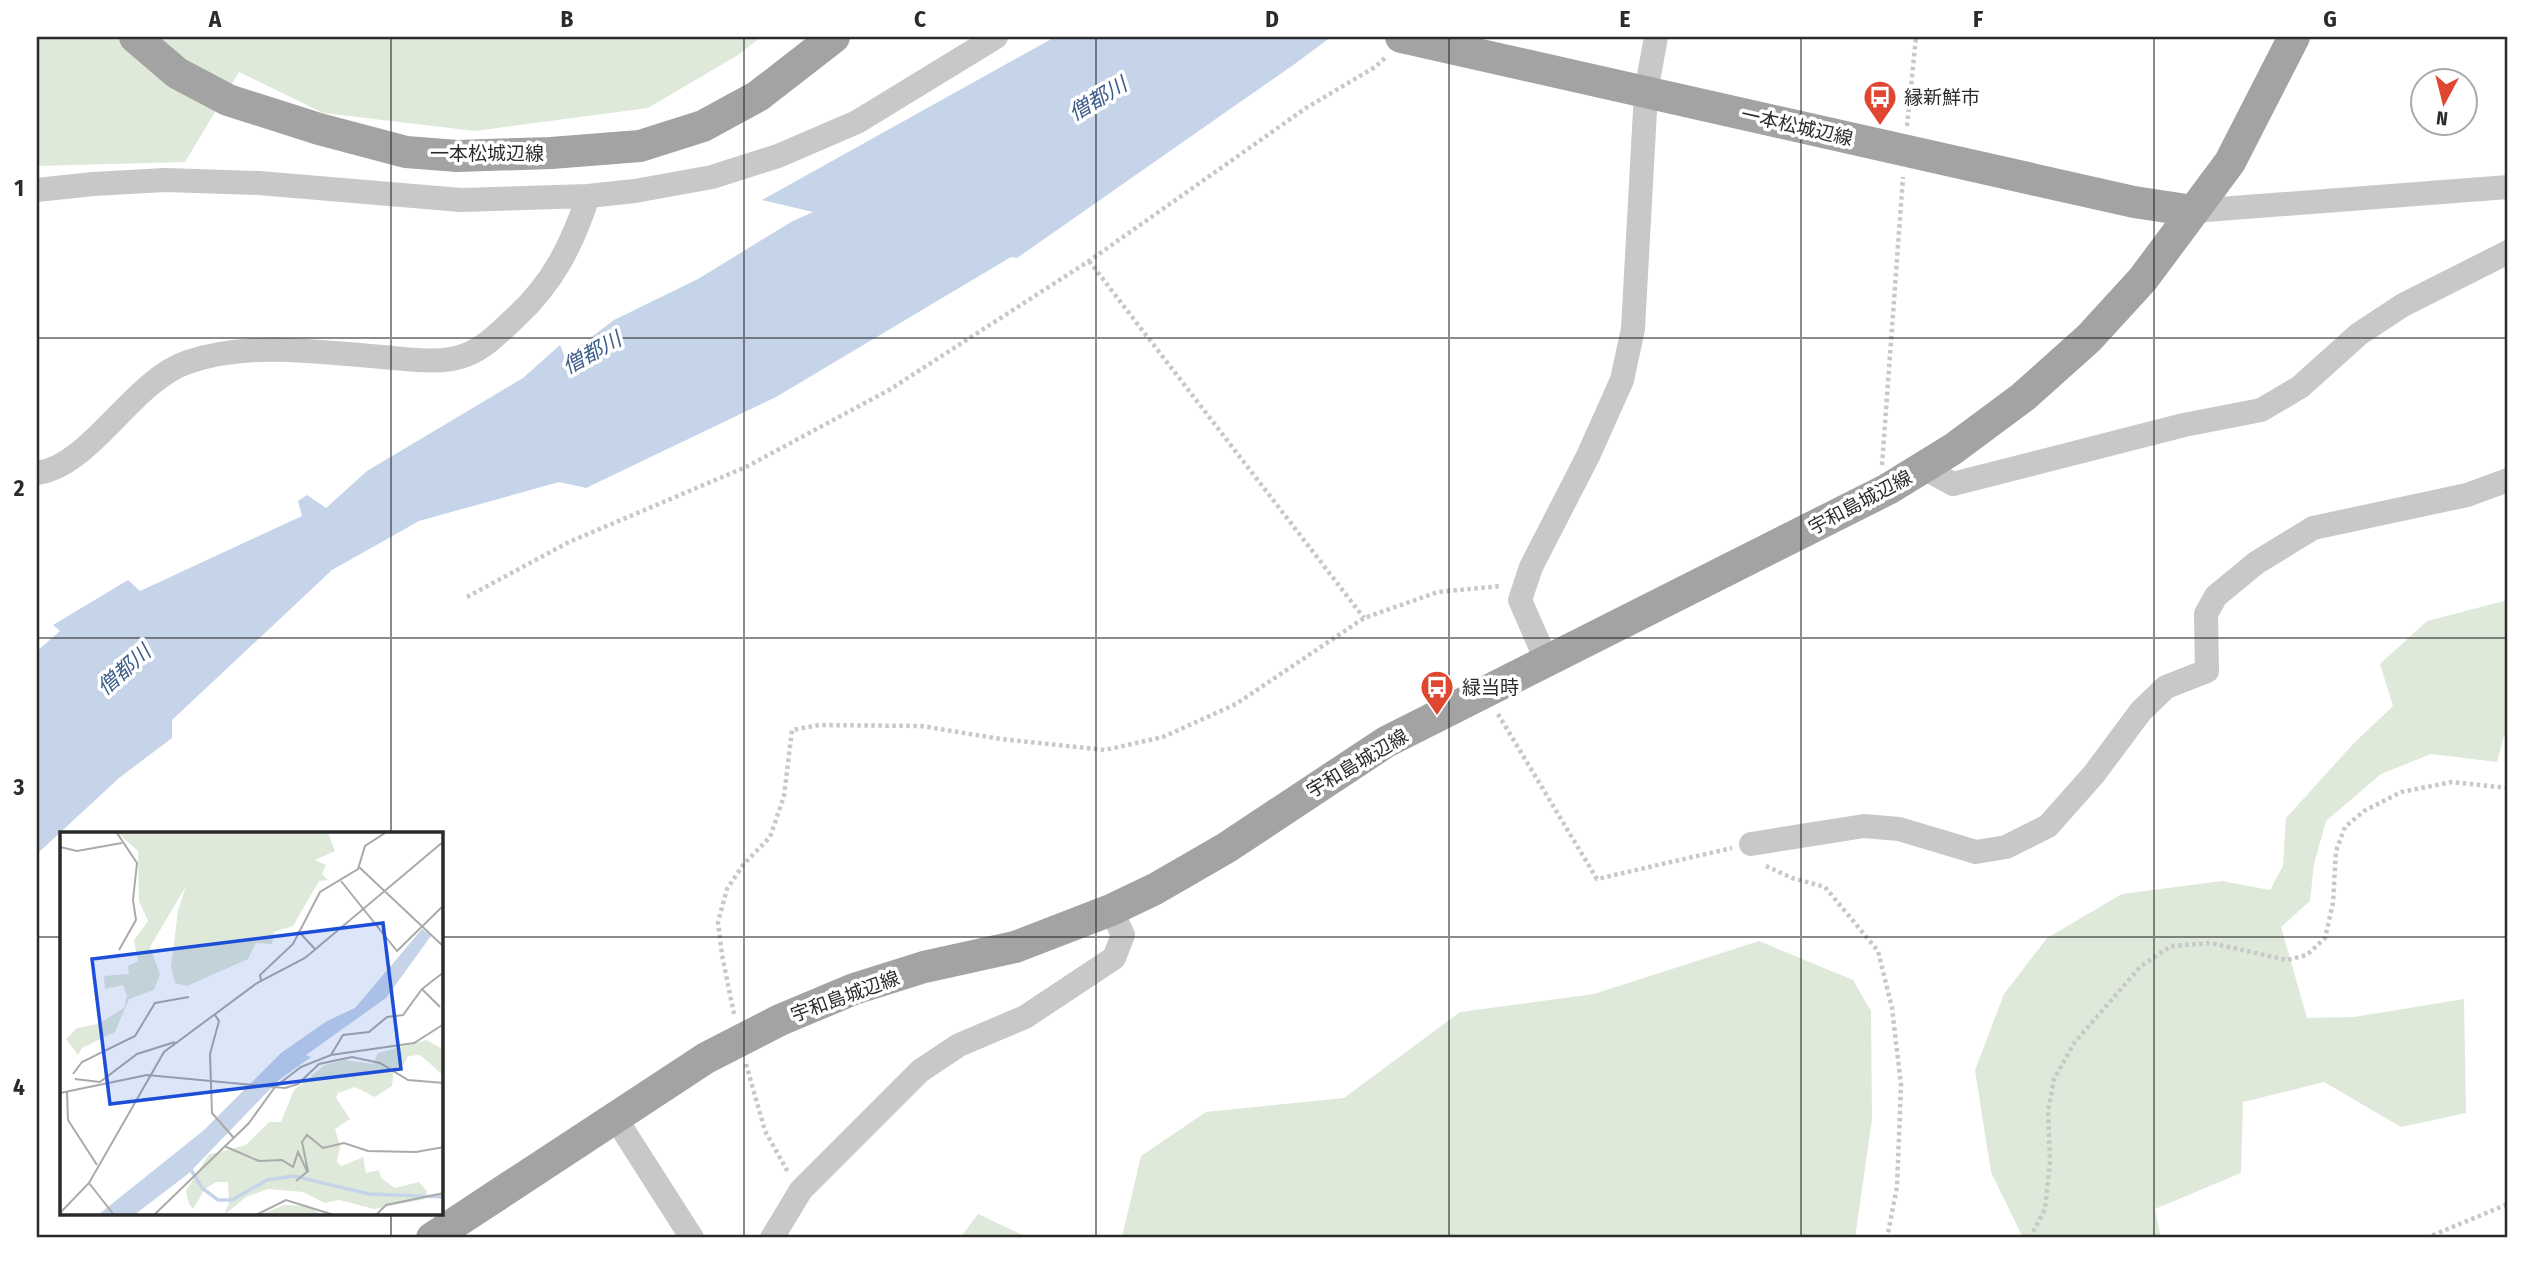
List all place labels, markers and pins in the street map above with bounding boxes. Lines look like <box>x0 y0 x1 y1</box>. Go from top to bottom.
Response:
bus stop icon: 縁新鮮市 <box>1861 78 1899 127</box>
place label: 縁新鮮市 <box>1904 86 1980 109</box>
bus stop icon: 緑当時 <box>1418 668 1456 717</box>
place label: 緑当時 <box>1462 676 1519 699</box>

